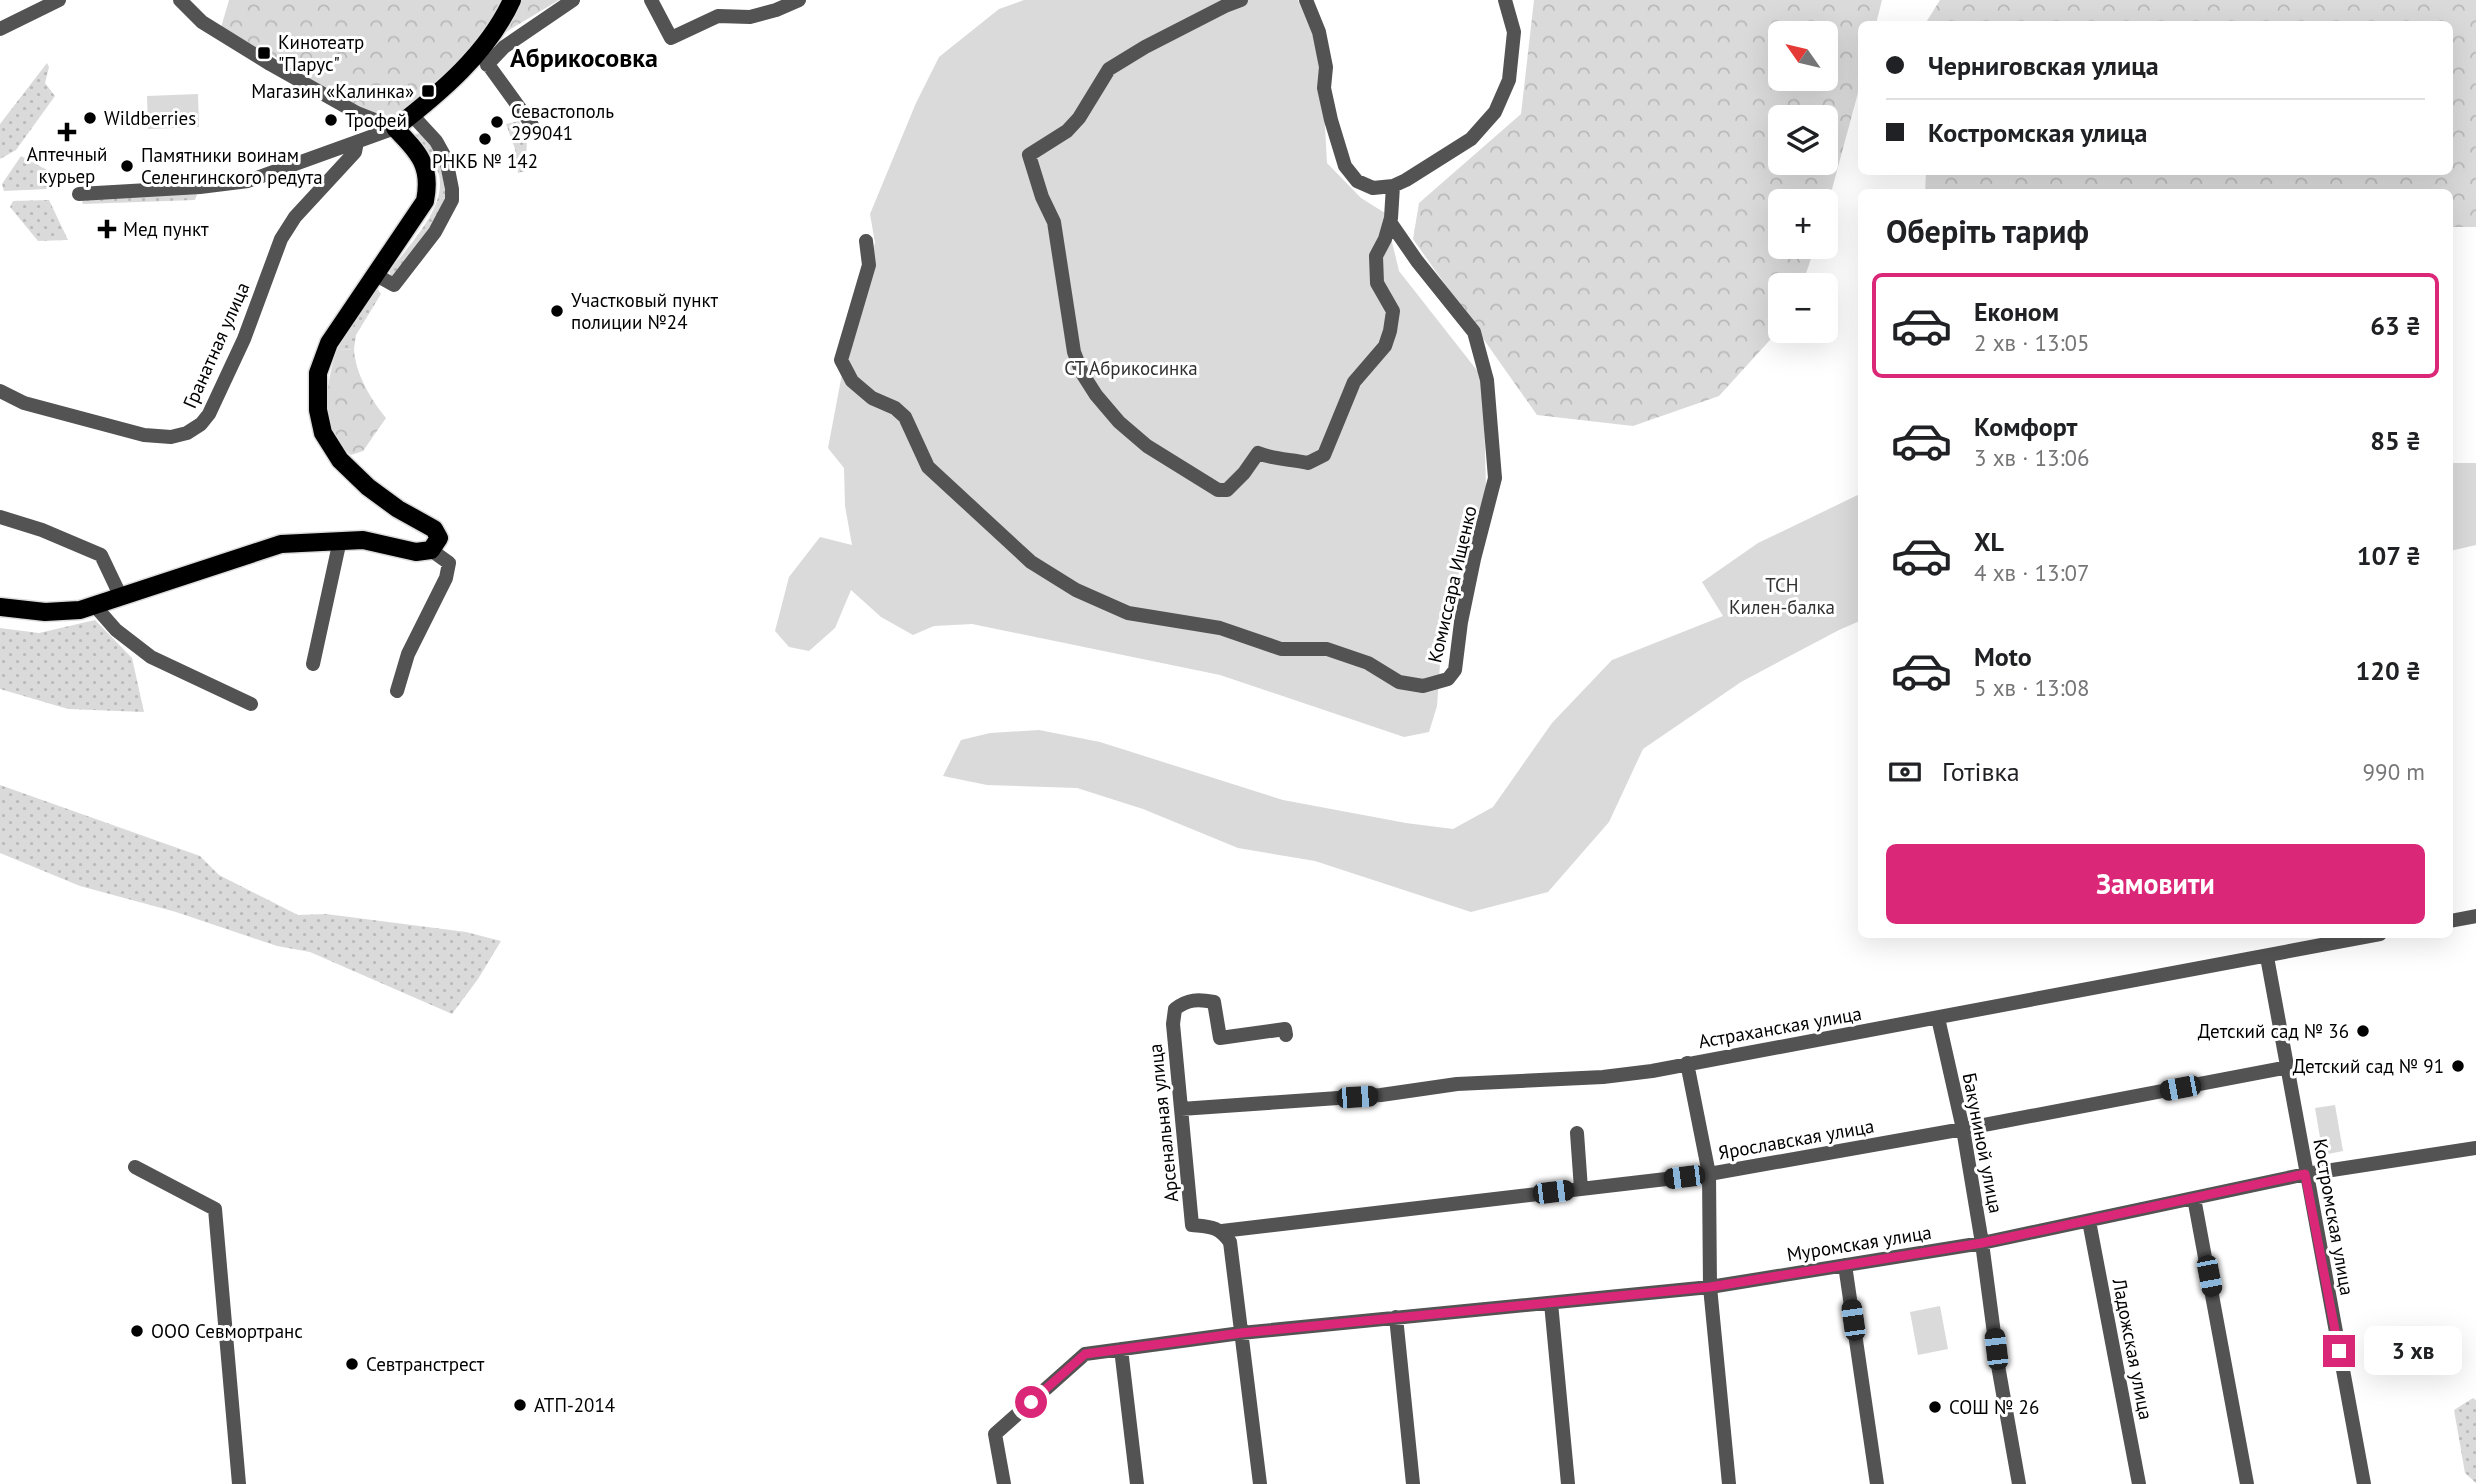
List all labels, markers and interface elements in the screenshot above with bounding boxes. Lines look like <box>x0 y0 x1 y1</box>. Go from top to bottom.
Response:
north arrow <box>1768 21 1838 91</box>
map controls <box>1768 21 1838 343</box>
place label: Кинотеатр "Парус" <box>278 30 364 76</box>
district label: Абрикосовка <box>510 41 658 74</box>
marker: Кинотеатр "Парус" <box>256 45 272 61</box>
text: Черниговская улица <box>1928 49 2159 82</box>
place label: Магазин «Калинка» <box>251 79 414 103</box>
marker: Магазин «Калинка» <box>420 83 436 99</box>
place label: Севастополь 299041 <box>511 99 614 145</box>
button: layers <box>1768 105 1838 175</box>
place label: Wildberries <box>104 106 196 130</box>
place label: Трофей <box>345 108 407 132</box>
marker: Wildberries <box>82 110 98 126</box>
marker: Трофей <box>323 112 339 128</box>
marker: Севастополь 299041 <box>489 114 505 130</box>
text: Костромская улица <box>1928 116 2147 149</box>
marker: Аптечный курьер <box>59 124 75 140</box>
marker: РНКБ № 142 <box>477 131 493 147</box>
place label: Аптечный курьер <box>27 142 107 188</box>
place label: Памятники воинам Селенгинского редута <box>141 143 323 189</box>
place label: РНКБ № 142 <box>432 149 538 173</box>
marker: Памятники воинам Селенгинского редута <box>119 158 135 174</box>
button: + <box>1768 189 1838 259</box>
text: Оберіть тариф <box>1886 210 2089 252</box>
place label: Мед пункт <box>123 217 209 241</box>
marker: Мед пункт <box>97 219 117 239</box>
button: − <box>1768 273 1838 343</box>
street label: Гранатная улица <box>178 278 254 412</box>
place label: Участковый пункт полиции №24 <box>571 288 718 334</box>
icon: car <box>1890 294 1953 357</box>
text: Економ <box>1974 295 2059 328</box>
marker: Участковый пункт полиции №24 <box>549 303 565 319</box>
text: 63 ₴ <box>2370 309 2421 342</box>
text: 2 хв · 13:05 <box>1974 328 2090 357</box>
park label: СТ Абрикосинка <box>1064 356 1198 380</box>
icon: car <box>1890 409 1953 472</box>
text: Комфорт <box>1974 410 2077 443</box>
text: 85 ₴ <box>2370 424 2421 457</box>
text: 3 хв · 13:06 <box>1974 443 2090 472</box>
street label: Комиссара Ищенко <box>1422 503 1482 665</box>
icon: car <box>1890 524 1953 587</box>
text: XL <box>1974 525 2004 558</box>
text: 107 ₴ <box>2357 539 2421 572</box>
text: 4 хв · 13:07 <box>1974 558 2090 587</box>
park label: ТСН Килен-балка <box>1729 573 1835 619</box>
icon: car <box>1890 639 1953 702</box>
text: Moto <box>1974 640 2032 673</box>
text: 120 ₴ <box>2355 654 2421 687</box>
text: 5 хв · 13:08 <box>1974 673 2090 702</box>
icon: cash <box>1886 753 1924 791</box>
text: Готівка <box>1942 755 2020 788</box>
text: 990 m <box>2363 757 2425 786</box>
button: Замовити <box>1886 844 2425 924</box>
street label: Астраханская улица <box>1696 1001 1864 1053</box>
place label: Детский сад № 36 <box>2198 1019 2349 1043</box>
marker: Детский сад № 36 <box>2355 1023 2371 1039</box>
street label: Арсенальная улица <box>1143 1042 1183 1204</box>
place label: Детский сад № 91 <box>2293 1054 2444 1078</box>
marker: Детский сад № 91 <box>2450 1058 2466 1074</box>
street label: Бакуниной улица <box>1958 1071 2008 1215</box>
car <box>2158 1074 2203 1102</box>
car <box>1336 1085 1379 1109</box>
street label: Ярославская улица <box>1716 1113 1876 1165</box>
street label: Костромская улица <box>2308 1137 2360 1297</box>
car <box>1662 1164 1707 1190</box>
car <box>1531 1179 1576 1205</box>
street label: Муромская улица <box>1785 1220 1933 1266</box>
car <box>2195 1253 2224 1299</box>
street label: Ладожская улица <box>2107 1275 2158 1422</box>
car <box>1840 1298 1867 1342</box>
place label: ООО Севмортранс <box>151 1319 303 1343</box>
marker: ООО Севмортранс <box>129 1323 145 1339</box>
callout: 3 хв <box>2364 1326 2462 1376</box>
car <box>1984 1327 2009 1371</box>
route end <box>2323 1335 2355 1367</box>
text: 3 хв <box>2392 1336 2434 1365</box>
place label: Севтранстрест <box>366 1352 485 1376</box>
marker: Севтранстрест <box>344 1356 360 1372</box>
route start <box>1015 1386 1047 1418</box>
place label: АТП-2014 <box>534 1393 615 1417</box>
place label: СОШ № 26 <box>1949 1395 2039 1419</box>
marker: АТП-2014 <box>512 1397 528 1413</box>
marker: СОШ № 26 <box>1927 1399 1943 1415</box>

